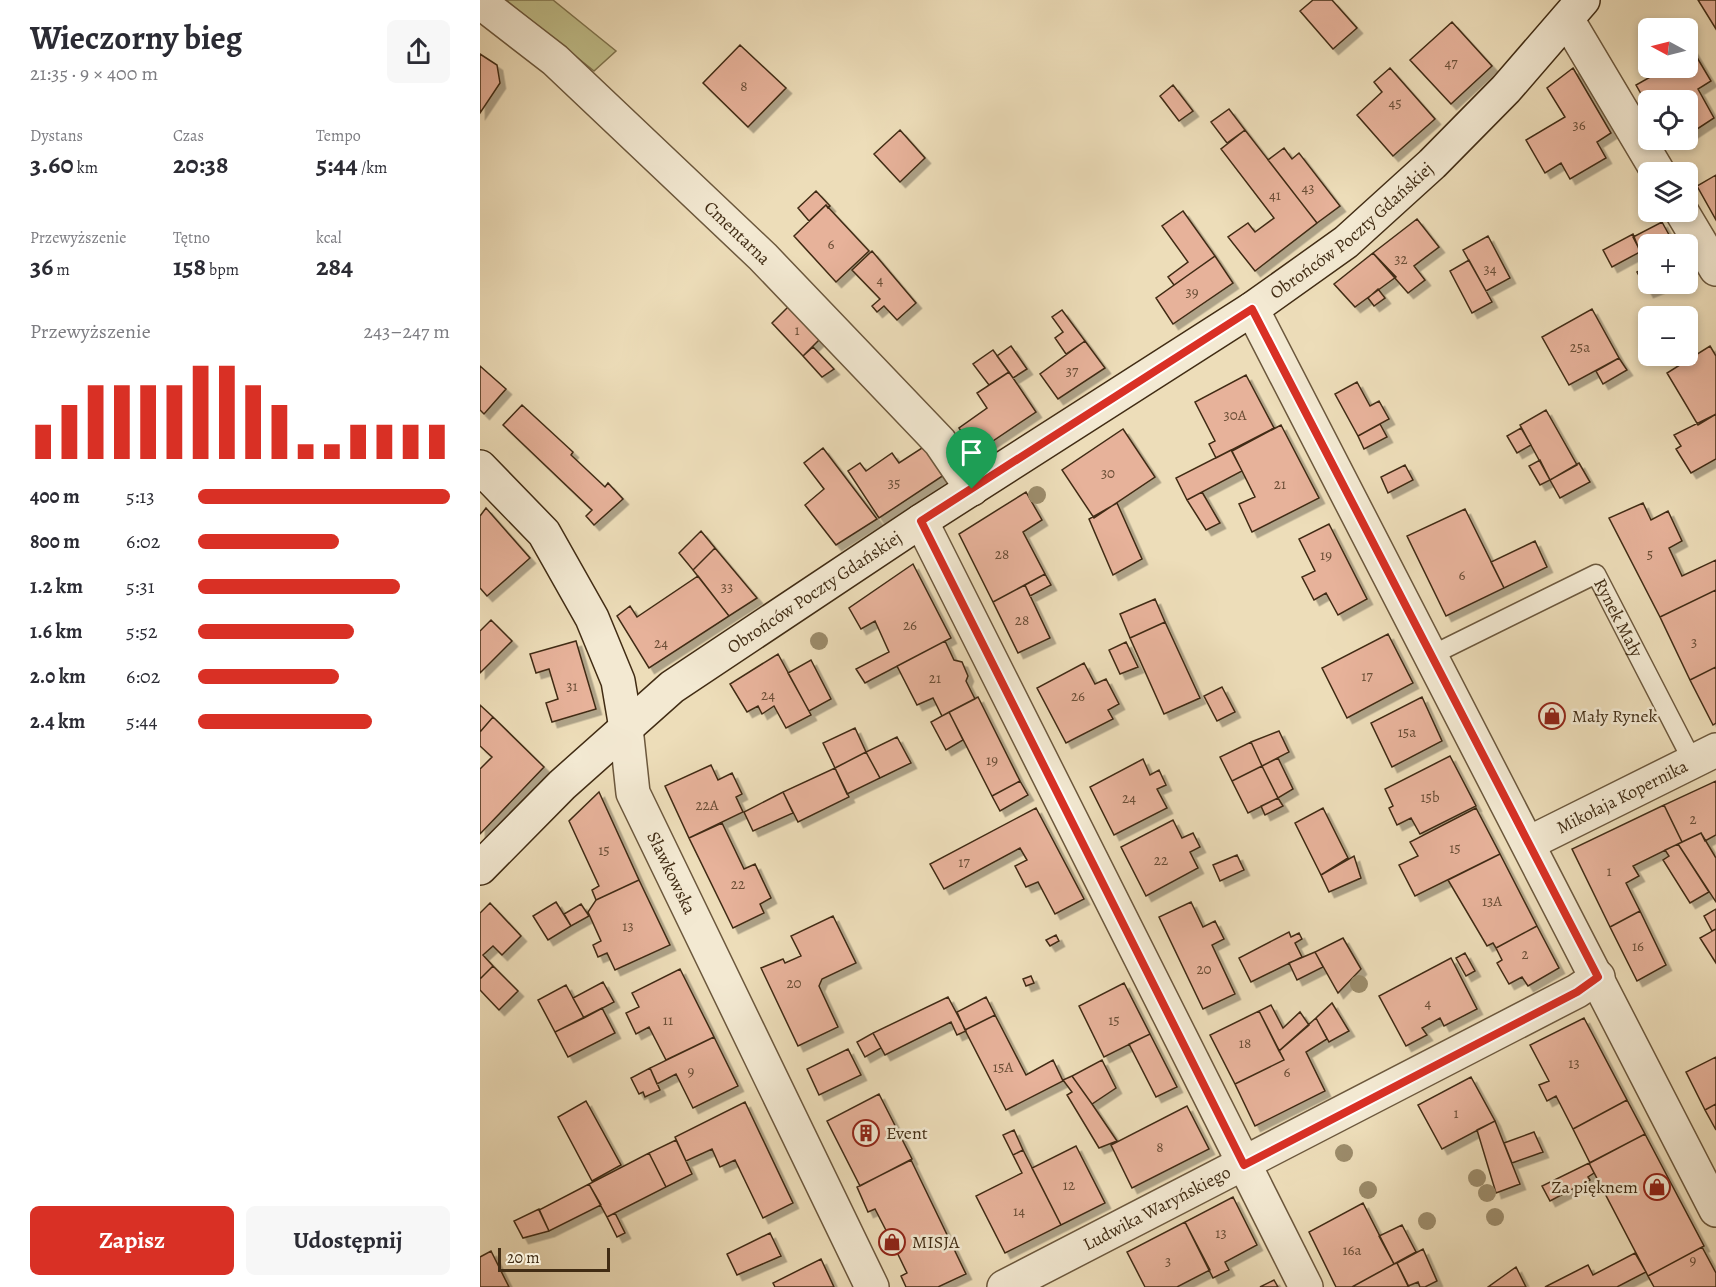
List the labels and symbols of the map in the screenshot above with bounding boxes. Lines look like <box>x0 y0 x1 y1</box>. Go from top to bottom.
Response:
north arrow <box>1638 18 1698 78</box>
house number: 47 <box>1444 53 1458 73</box>
house number: 8 <box>740 76 748 96</box>
house number: 45 <box>1388 93 1402 113</box>
house number: 36 <box>1572 115 1586 135</box>
street label: Obrońców Poczty Gdańskiej <box>1265 157 1438 305</box>
house number: 43 <box>1301 178 1315 198</box>
house number: 41 <box>1269 185 1281 205</box>
street label: Cmentarna <box>699 195 777 270</box>
house number: 6 <box>828 234 835 254</box>
house number: 32 <box>1394 249 1408 269</box>
house number: 34 <box>1483 259 1497 279</box>
house number: 4 <box>877 270 884 290</box>
house number: 39 <box>1185 282 1199 302</box>
house number: 1 <box>794 320 800 340</box>
house number: 25a <box>1570 337 1590 357</box>
house number: 37 <box>1066 361 1079 381</box>
house number: 30A <box>1224 405 1247 425</box>
pin <box>946 427 997 489</box>
house number: 30 <box>1101 463 1115 483</box>
house number: 35 <box>888 473 900 493</box>
house number: 21 <box>1274 474 1286 494</box>
street label: Obrońców Poczty Gdańskiej <box>722 525 906 659</box>
house number: 28 <box>995 544 1009 564</box>
house number: 5 <box>1647 544 1653 564</box>
house number: 19 <box>1320 545 1332 565</box>
house number: 6 <box>1459 565 1466 585</box>
street label: Rynek Mały <box>1588 574 1649 662</box>
house number: 33 <box>721 577 733 597</box>
house number: 28 <box>1015 610 1029 630</box>
house number: 26 <box>903 615 917 635</box>
house number: 3 <box>1691 632 1697 652</box>
house number: 24 <box>654 633 668 653</box>
house number: 17 <box>1361 666 1373 686</box>
house number: 21 <box>929 668 941 688</box>
house number: 31 <box>566 676 578 696</box>
house number: 24 <box>761 685 775 705</box>
house number: 26 <box>1071 686 1085 706</box>
shop icon: Mały Rynek <box>1537 701 1567 731</box>
place label: Mały Rynek <box>1572 704 1657 728</box>
house number: 15a <box>1398 722 1416 742</box>
house number: 19 <box>986 750 998 770</box>
street label: Mikołaja Kopernika <box>1552 754 1692 839</box>
house number: 15b <box>1420 787 1440 807</box>
house number: 24 <box>1122 788 1136 808</box>
house number: 22A <box>695 795 719 815</box>
house number: 2 <box>1689 809 1697 829</box>
street label: Sławkowska <box>641 827 702 919</box>
house number: 15 <box>1449 838 1461 858</box>
house number: 15 <box>598 840 610 860</box>
house number: 22 <box>1154 850 1168 870</box>
house number: 17 <box>958 852 970 872</box>
house number: 1 <box>1606 861 1612 881</box>
house number: 22 <box>731 874 745 894</box>
house number: 13A <box>1482 891 1502 911</box>
house number: 13 <box>622 916 634 936</box>
house number: 16 <box>1632 936 1644 956</box>
house number: 2 <box>1521 944 1529 964</box>
house number: 20 <box>1196 959 1212 979</box>
house number: 20 <box>786 973 802 993</box>
house number: 4 <box>1425 993 1432 1013</box>
house number: 11 <box>663 1010 673 1030</box>
house number: 15 <box>1108 1010 1120 1030</box>
house number: 18 <box>1239 1033 1251 1053</box>
house number: 13 <box>1568 1053 1580 1073</box>
house number: 15A <box>993 1057 1013 1077</box>
house number: 9 <box>688 1061 695 1081</box>
house number: 6 <box>1284 1062 1291 1082</box>
house number: 1 <box>1453 1103 1459 1123</box>
building icon: Event <box>851 1118 881 1148</box>
place label: Event <box>886 1121 928 1145</box>
house number: 8 <box>1156 1137 1164 1157</box>
street label: Ludwika Waryńskiego <box>1079 1160 1235 1256</box>
shop icon: Za pięknem <box>1642 1172 1672 1202</box>
house number: 12 <box>1063 1175 1075 1195</box>
place label: Za pięknem <box>1551 1175 1638 1199</box>
house number: 14 <box>1013 1201 1025 1221</box>
house number: 13 <box>1215 1223 1227 1243</box>
shop icon: MISJA <box>877 1227 907 1257</box>
place label: MISJA <box>912 1230 960 1254</box>
house number: 16a <box>1342 1240 1362 1260</box>
scale bar <box>498 1245 610 1272</box>
house number: 9 <box>1690 1250 1697 1270</box>
house number: 3 <box>1165 1251 1171 1271</box>

